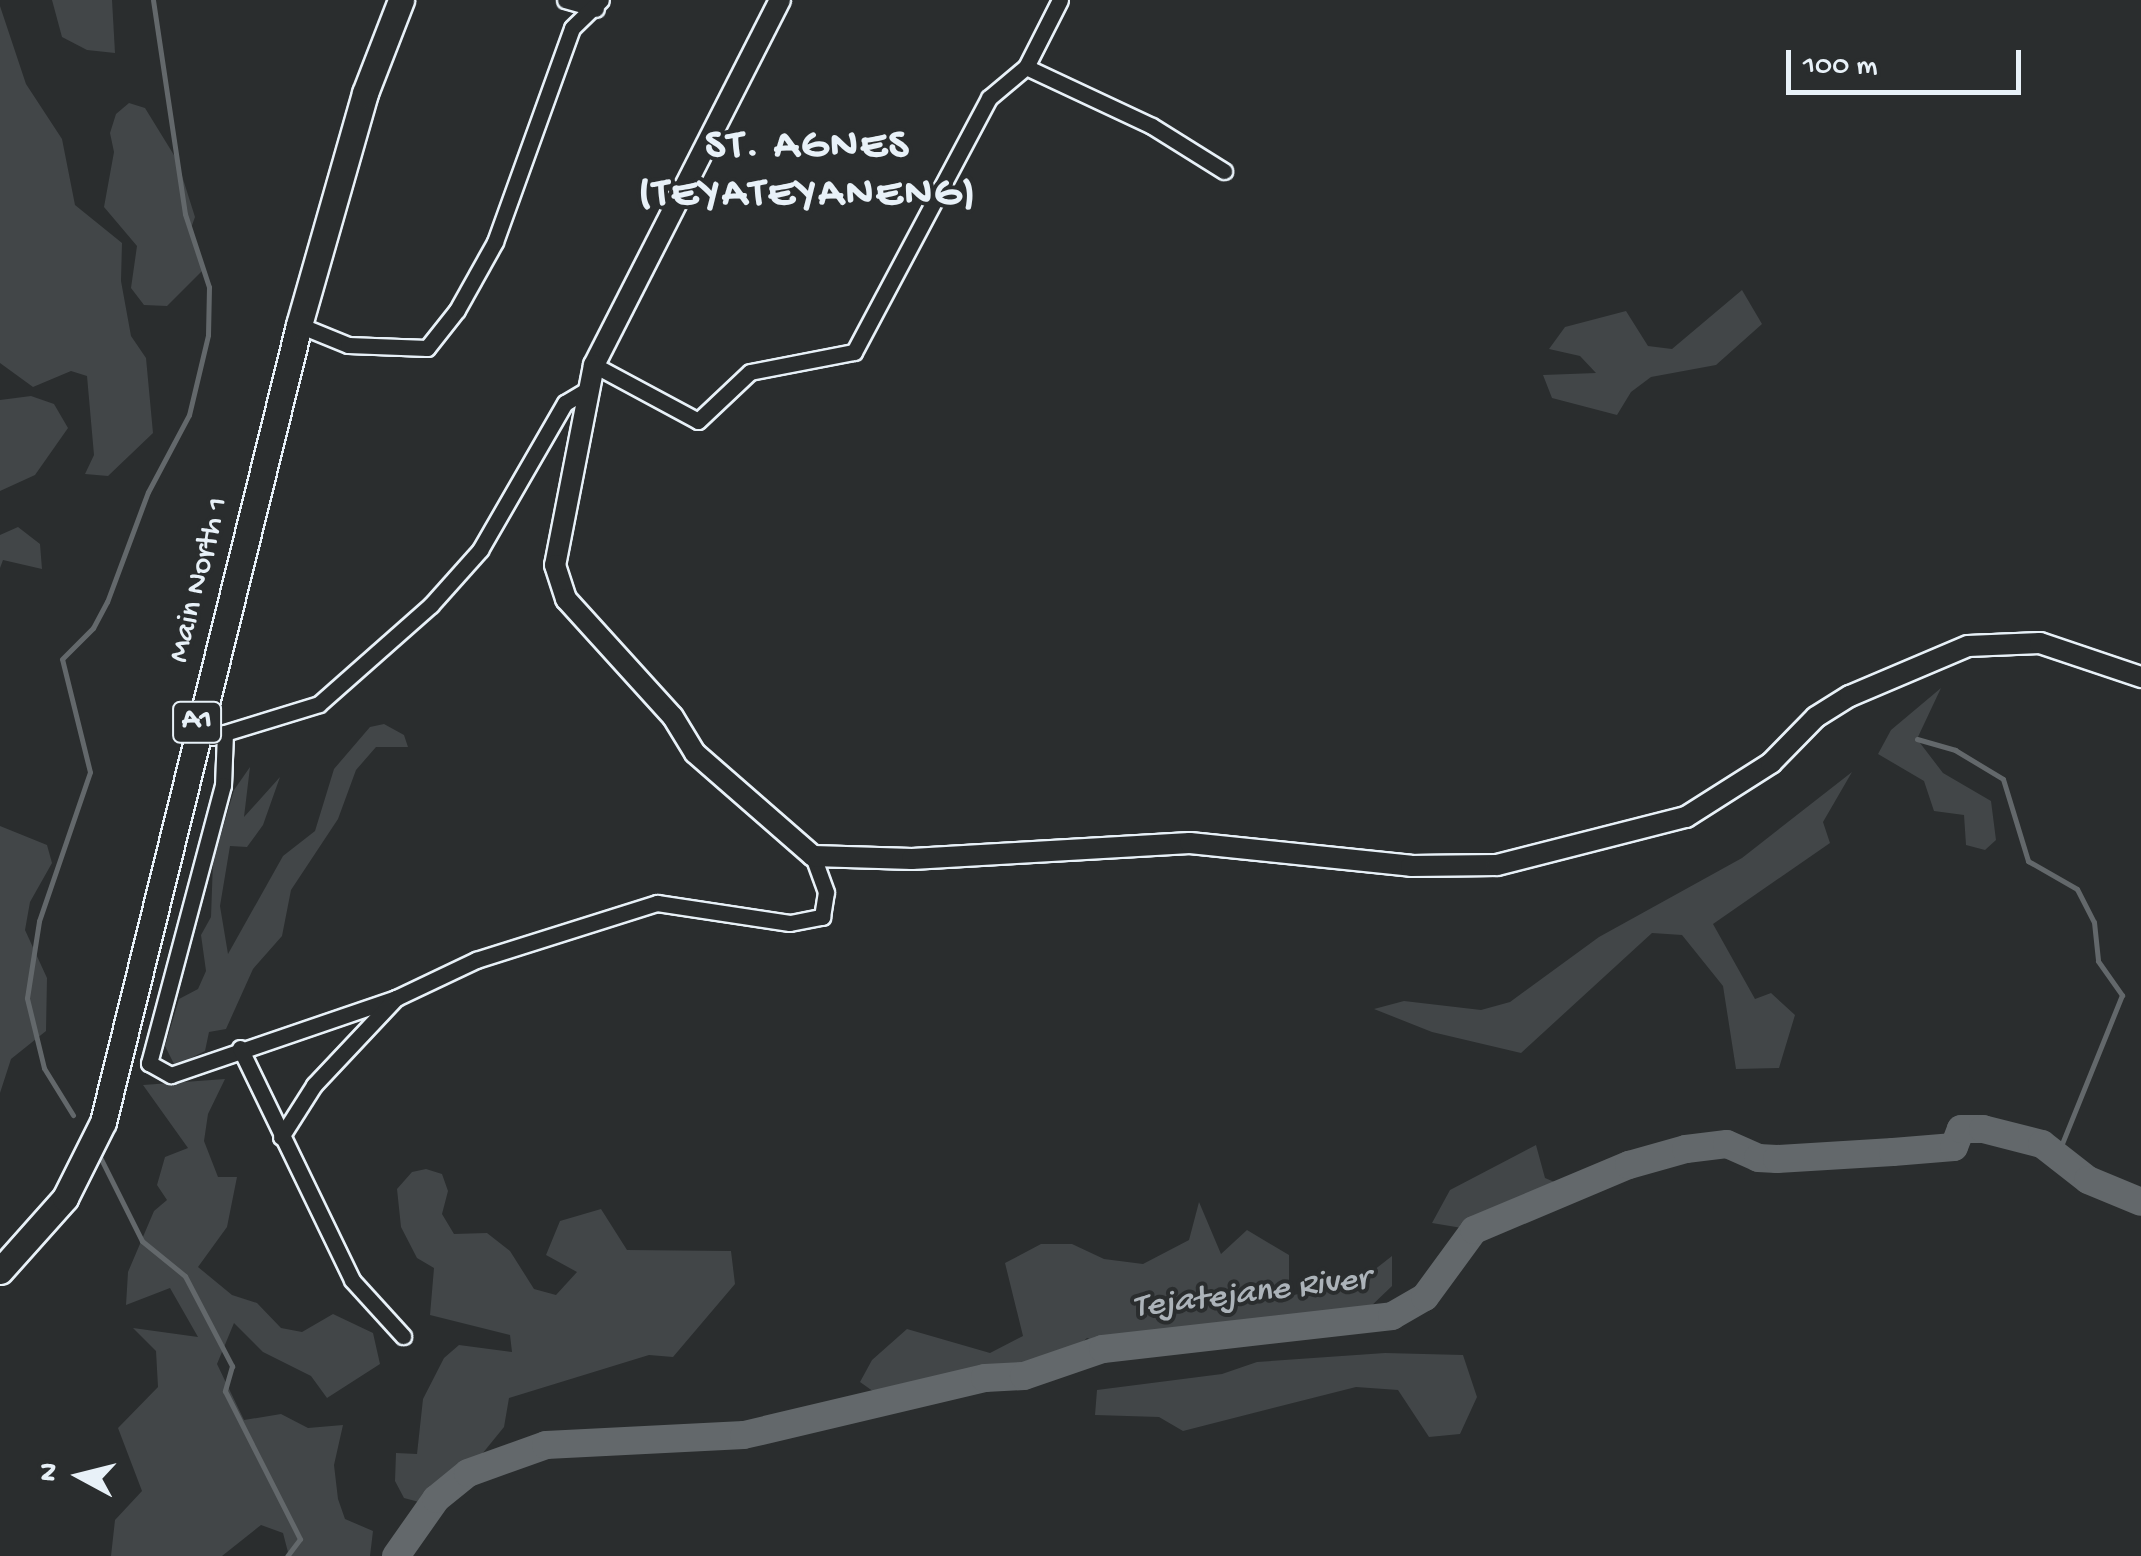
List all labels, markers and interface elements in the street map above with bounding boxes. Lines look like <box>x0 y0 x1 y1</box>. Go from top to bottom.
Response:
scale bar <box>1791 30 2026 92</box>
text: 100 m <box>1803 50 1878 85</box>
district label: ST. AGNES (TEYATEYANENG) <box>638 123 978 222</box>
street label: Main North 1 <box>161 493 239 667</box>
road number: A1 <box>172 697 222 747</box>
water label: Tejatejane River <box>1130 1260 1372 1330</box>
north arrow <box>30 1426 130 1526</box>
text: N <box>32 1461 67 1483</box>

